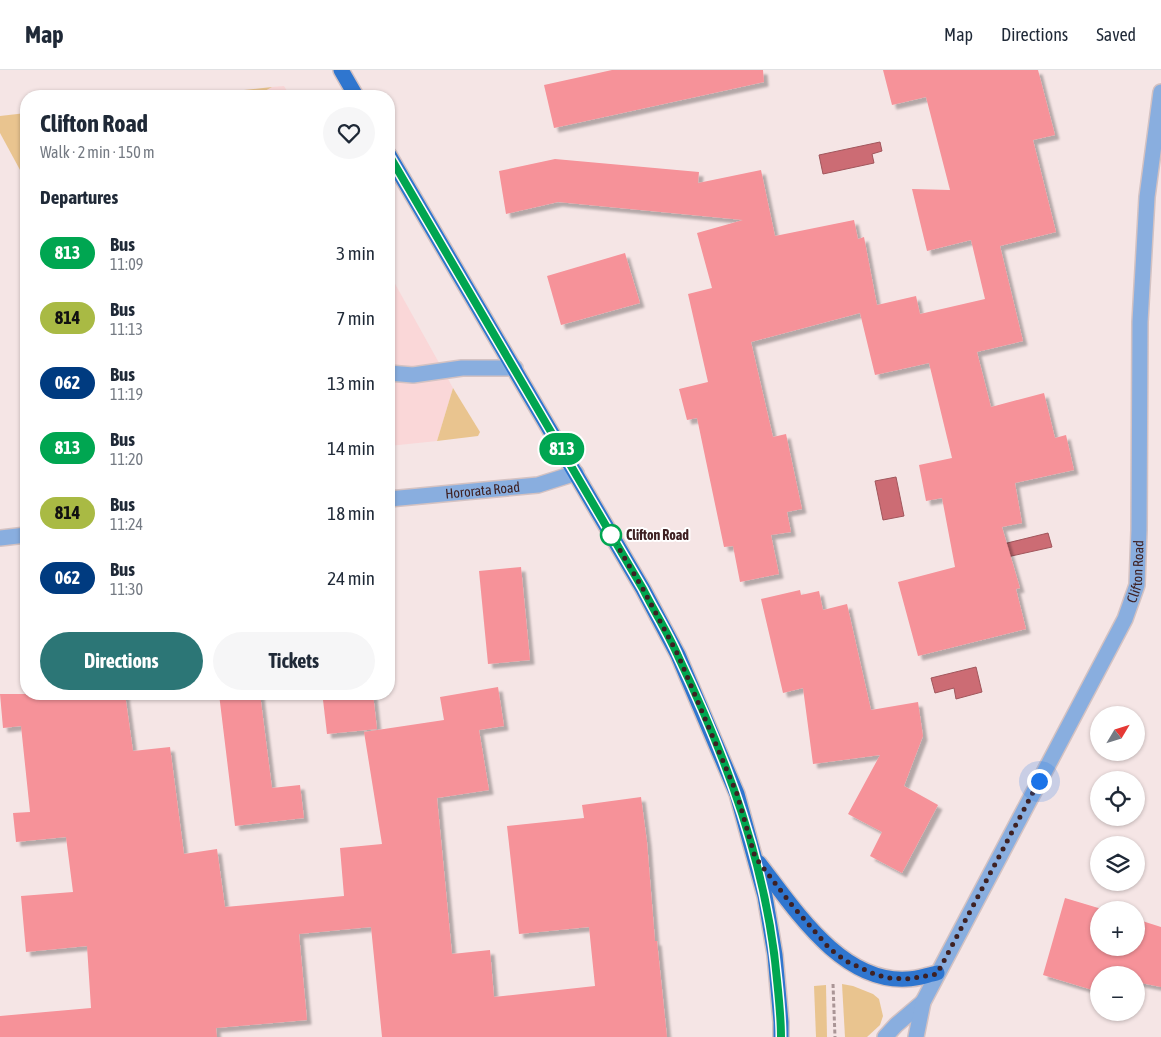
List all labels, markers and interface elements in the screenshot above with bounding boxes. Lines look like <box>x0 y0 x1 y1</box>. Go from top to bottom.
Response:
text: Map <box>25 21 64 48</box>
text: Map <box>944 24 973 45</box>
text: Directions <box>1001 24 1068 45</box>
text: Saved <box>1096 24 1136 45</box>
button: heart <box>323 107 375 159</box>
text: Clifton Road <box>40 110 148 137</box>
text: Walk · 2 min · 150 m <box>40 143 154 161</box>
text: Departures <box>40 186 118 208</box>
text: Bus <box>110 233 135 255</box>
text: 813 <box>55 242 80 263</box>
text: 3 min <box>336 242 375 264</box>
text: 11:09 <box>110 255 143 273</box>
text: Bus <box>110 298 135 320</box>
text: 814 <box>55 307 80 328</box>
text: 7 min <box>336 307 375 329</box>
text: 11:13 <box>110 320 143 338</box>
text: Bus <box>110 363 135 385</box>
text: 062 <box>55 372 80 393</box>
text: 13 min <box>327 372 375 394</box>
text: 11:19 <box>110 385 143 403</box>
text: Bus <box>110 428 135 450</box>
line badge: 813 <box>533 433 591 465</box>
text: 813 <box>55 437 80 458</box>
text: 14 min <box>327 437 375 459</box>
text: 813 <box>549 438 575 459</box>
text: 11:20 <box>110 450 143 468</box>
street label: Hororata Road <box>444 479 521 502</box>
text: Bus <box>110 493 135 515</box>
text: 814 <box>55 502 80 523</box>
text: 18 min <box>327 502 375 524</box>
text: 11:24 <box>110 515 143 533</box>
marker: Clifton Road <box>600 524 622 546</box>
place label: Clifton Road <box>626 527 689 543</box>
street label: Clifton Road <box>1123 540 1147 605</box>
text: Bus <box>110 558 135 580</box>
text: 062 <box>55 567 80 588</box>
text: 24 min <box>327 567 375 589</box>
text: 11:30 <box>110 580 143 598</box>
button: Directions <box>40 632 203 690</box>
button: Tickets <box>213 632 375 690</box>
north arrow <box>1090 706 1145 761</box>
map controls <box>1090 706 1145 1021</box>
your location <box>1027 769 1052 794</box>
button: locate <box>1090 771 1145 826</box>
button: layers <box>1090 836 1145 891</box>
button: + <box>1090 901 1145 956</box>
button: − <box>1090 966 1145 1021</box>

